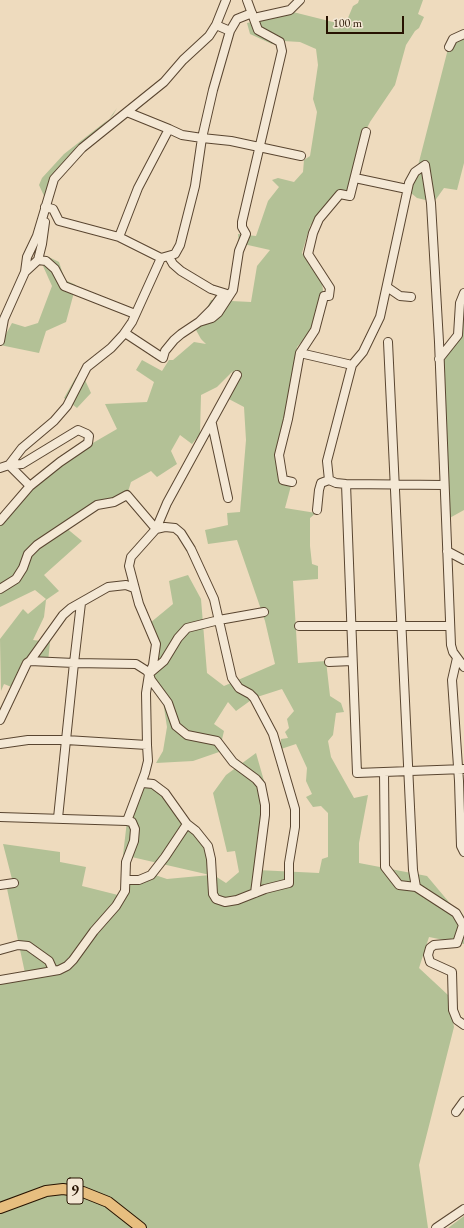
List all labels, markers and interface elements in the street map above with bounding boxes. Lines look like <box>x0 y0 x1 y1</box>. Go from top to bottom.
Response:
scale bar <box>328 8 406 34</box>
text: 100 m <box>333 15 362 31</box>
road number: 9 <box>67 1178 83 1204</box>

